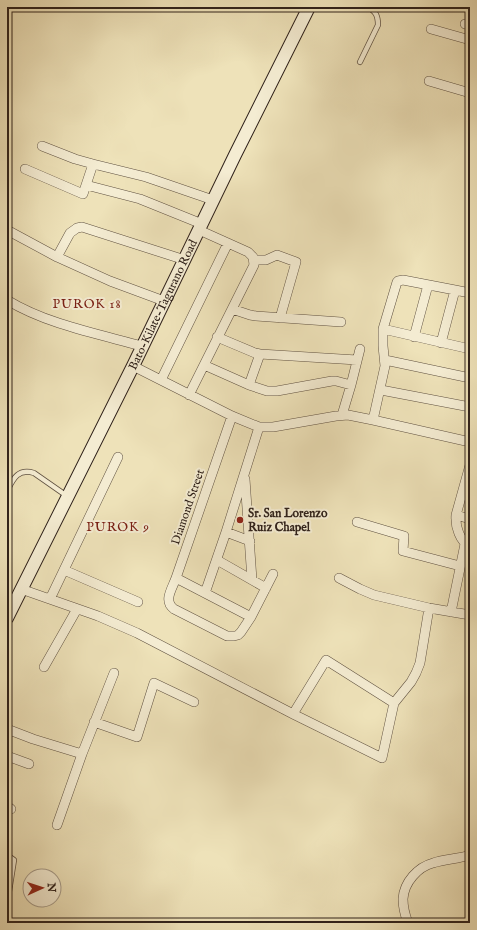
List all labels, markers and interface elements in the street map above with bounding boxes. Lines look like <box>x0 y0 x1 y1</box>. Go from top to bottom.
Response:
street label: Bato-Kilate-Tagurano Road <box>125 236 201 372</box>
district label: PUROK 18 <box>53 296 121 313</box>
street label: Diamond Street <box>168 467 208 547</box>
place label: Sr. San Lorenzo Ruiz Chapel <box>248 506 328 536</box>
marker: Sr. San Lorenzo Ruiz Chapel <box>235 515 245 525</box>
district label: PUROK 9 <box>86 519 150 536</box>
north arrow <box>22 868 62 908</box>
text: N <box>44 881 58 893</box>

